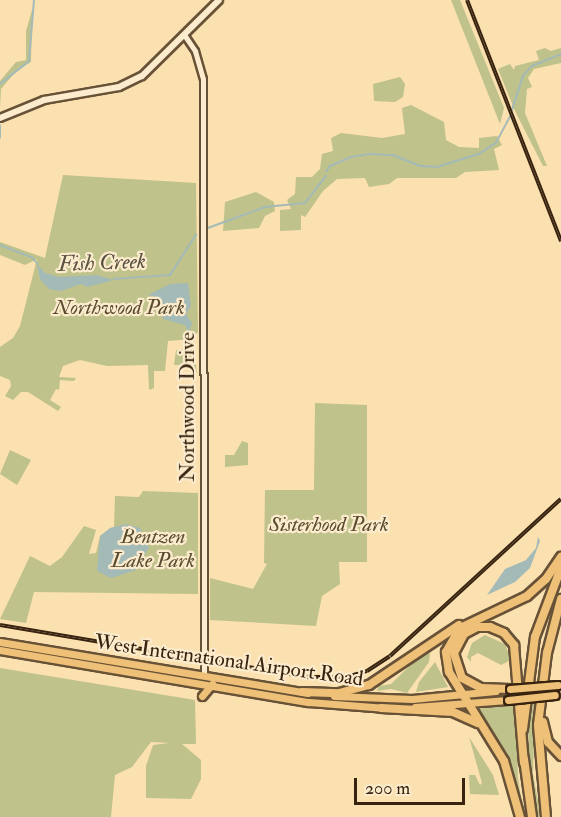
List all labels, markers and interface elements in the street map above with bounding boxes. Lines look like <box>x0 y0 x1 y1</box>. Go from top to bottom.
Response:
water label: Fish Creek <box>58 248 146 278</box>
park label: Northwood Park <box>53 295 185 321</box>
street label: Northwood Drive <box>175 332 201 482</box>
park label: Sisterhood Park <box>269 512 389 538</box>
park label: Bentzen Lake Park <box>111 524 195 574</box>
street label: West International Airport Road <box>93 630 365 692</box>
scale bar <box>357 766 468 804</box>
text: 200 m <box>365 777 410 800</box>

